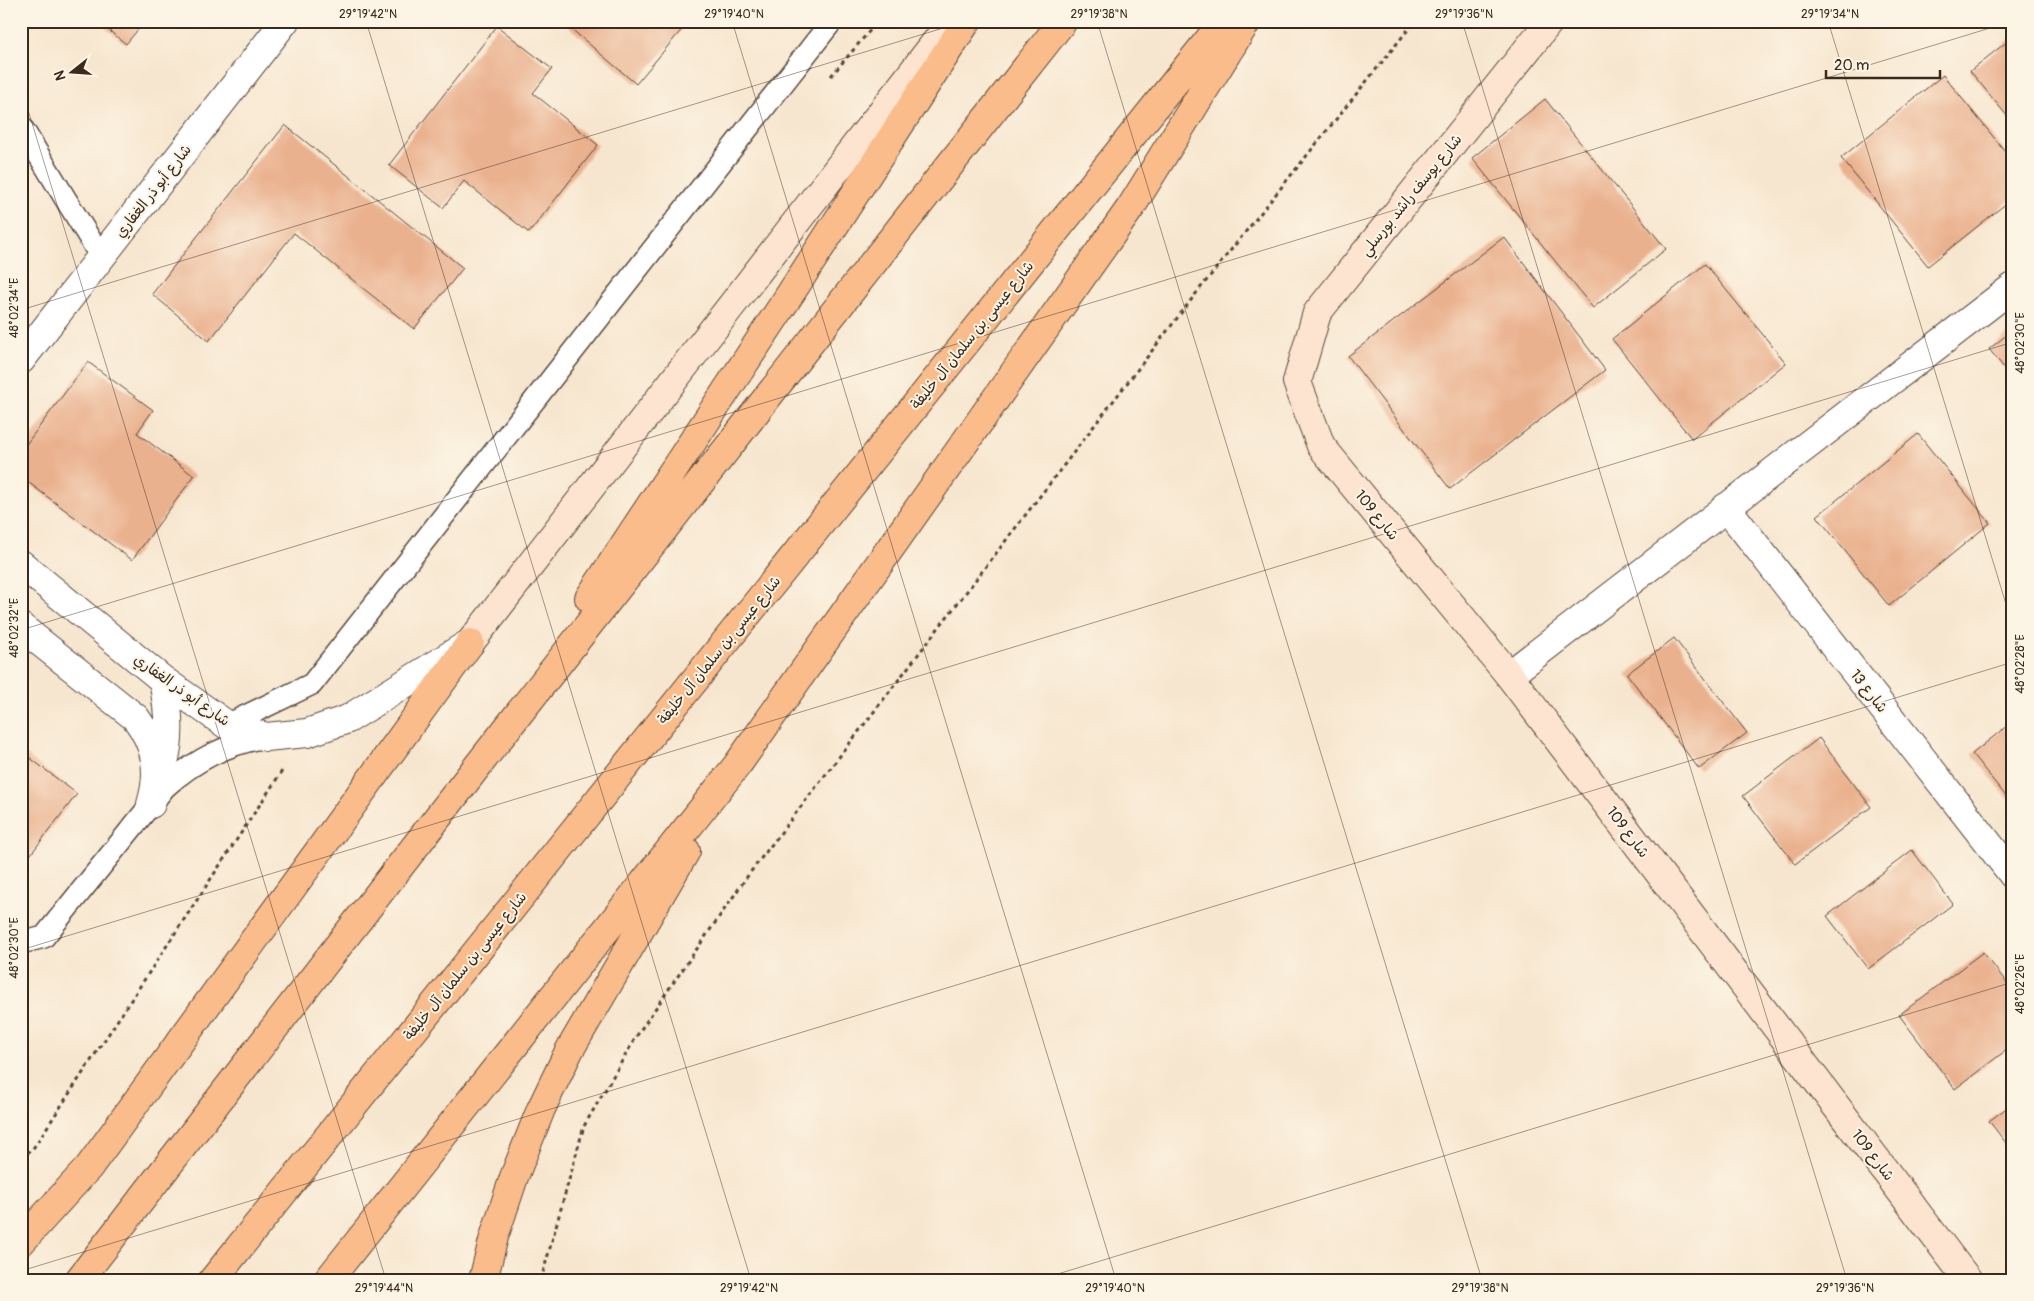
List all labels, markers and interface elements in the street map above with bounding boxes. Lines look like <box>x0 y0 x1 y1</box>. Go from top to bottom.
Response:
text: 29°19'42"N <box>339 7 397 22</box>
text: 29°19'40"N <box>704 7 764 22</box>
text: 29°19'38"N <box>1070 7 1128 22</box>
text: 29°19'36"N <box>1435 7 1493 22</box>
text: 29°19'34"N <box>1801 7 1859 22</box>
north arrow <box>48 48 98 98</box>
scale bar <box>1826 48 1940 80</box>
text: 20 m <box>1834 56 1869 75</box>
text: N <box>51 69 70 83</box>
street label: شارع يوسف راشد بورسلي <box>1356 130 1469 262</box>
street label: شارع أبو ذر الغفاري <box>111 141 197 243</box>
street label: شارع عيسى بن سلمان آل خليفة <box>907 257 1038 413</box>
text: 48°02'34"E <box>7 278 22 338</box>
text: 48°02'30"E <box>2013 312 2028 374</box>
street label: شارع 109 <box>1350 486 1403 544</box>
street label: شارع عيسى بن سلمان آل خليفة <box>654 572 785 728</box>
text: 48°02'32"E <box>7 598 22 658</box>
text: 48°02'28"E <box>2013 634 2028 694</box>
street label: شارع أبو ذر الغفاري <box>129 650 234 732</box>
street label: شارع 13 <box>1846 666 1891 717</box>
street label: شارع 109 <box>1602 803 1653 862</box>
street label: شارع عيسى بن سلمان آل خليفة <box>400 888 531 1044</box>
text: 48°02'30"E <box>7 917 22 979</box>
text: 48°02'26"E <box>2013 954 2028 1014</box>
street label: شارع 109 <box>1847 1126 1898 1185</box>
text: 29°19'44"N <box>355 1281 413 1296</box>
text: 29°19'42"N <box>720 1281 778 1296</box>
text: 29°19'40"N <box>1085 1281 1145 1296</box>
text: 29°19'38"N <box>1451 1281 1509 1296</box>
text: 29°19'36"N <box>1816 1281 1874 1296</box>

